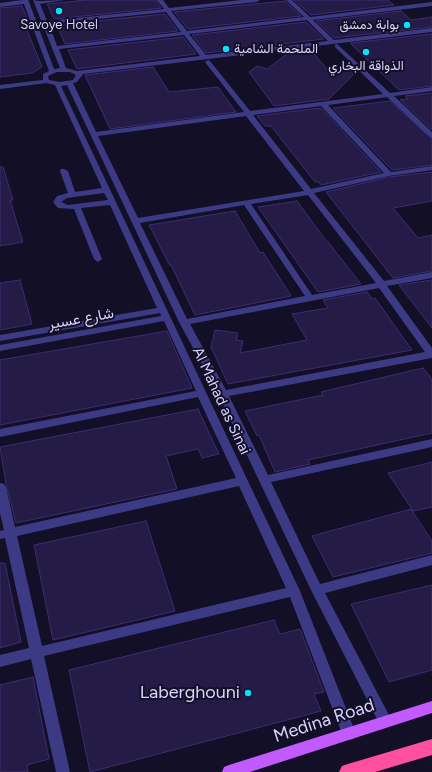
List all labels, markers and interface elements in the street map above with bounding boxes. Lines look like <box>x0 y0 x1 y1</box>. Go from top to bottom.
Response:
marker: Savoye Hotel <box>54 6 64 16</box>
place label: Savoye Hotel <box>20 17 98 33</box>
place label: بوابة دمشق <box>340 17 399 33</box>
marker: بوابة دمشق <box>402 20 412 30</box>
place label: الملحمة الشامية <box>234 41 318 57</box>
marker: الملحمة الشامية <box>221 44 231 54</box>
marker: الذواقة البخاري <box>361 47 371 57</box>
place label: الذواقة البخاري <box>328 58 404 74</box>
street label: شارع عسير <box>47 304 115 334</box>
street label: Al Mahad as Sinai <box>188 344 254 458</box>
place label: Laberghouni <box>140 682 240 704</box>
marker: Laberghouni <box>243 688 253 698</box>
street label: Medina Road <box>271 695 377 747</box>

